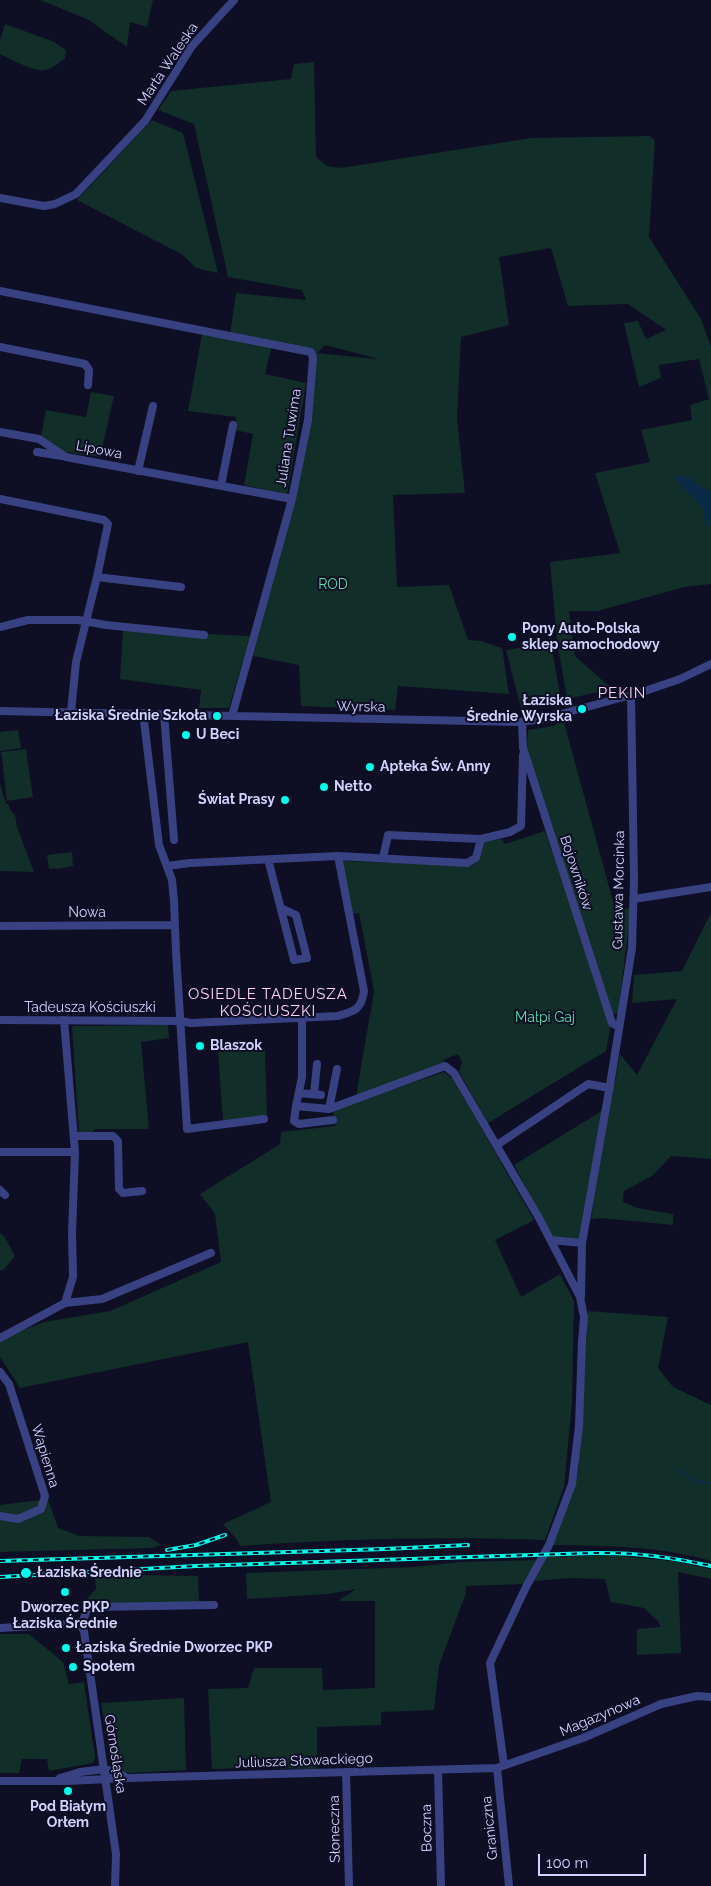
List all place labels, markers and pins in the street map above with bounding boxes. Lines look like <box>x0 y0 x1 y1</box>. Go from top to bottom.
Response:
place label: Pony Auto-Polska sklep samochodowy <box>522 621 660 654</box>
marker: Pony Auto-Polska sklep samochodowy <box>506 631 518 643</box>
place label: Łaziska Średnie Wyrska <box>467 693 572 726</box>
marker: Łaziska Średnie Wyrska <box>576 703 588 715</box>
place label: Łaziska Średnie Szkoła <box>55 708 207 724</box>
marker: Łaziska Średnie Szkoła <box>211 710 223 722</box>
place label: U Beci <box>196 727 239 743</box>
marker: U Beci <box>180 729 192 741</box>
place label: Apteka Św. Anny <box>380 759 491 775</box>
marker: Apteka Św. Anny <box>364 761 376 773</box>
place label: Netto <box>334 779 372 795</box>
marker: Netto <box>318 781 330 793</box>
place label: Świat Prasy <box>198 792 275 808</box>
marker: Świat Prasy <box>279 794 291 806</box>
place label: Blaszok <box>210 1038 262 1054</box>
marker: Blaszok <box>194 1040 206 1052</box>
place label: Łaziska Średnie <box>37 1565 142 1581</box>
marker: Łaziska Średnie <box>19 1566 33 1580</box>
marker: Dworzec PKP Łaziska Średnie <box>59 1586 71 1598</box>
place label: Dworzec PKP Łaziska Średnie <box>13 1600 117 1632</box>
place label: Łaziska Średnie Dworzec PKP <box>76 1640 273 1656</box>
marker: Łaziska Średnie Dworzec PKP <box>60 1642 72 1654</box>
place label: Społem <box>83 1659 135 1675</box>
marker: Społem <box>67 1661 79 1673</box>
marker: Pod Białym Orłem <box>62 1785 74 1797</box>
place label: Pod Białym Orłem <box>30 1799 106 1831</box>

